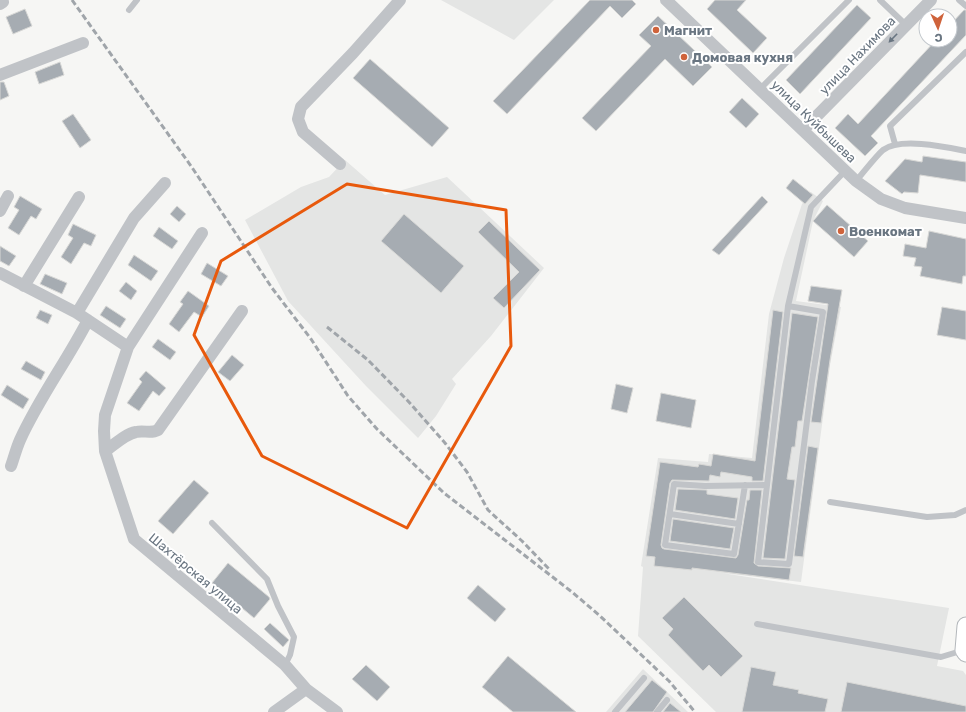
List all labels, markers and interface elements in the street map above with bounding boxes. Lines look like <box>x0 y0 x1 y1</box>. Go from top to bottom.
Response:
north arrow <box>918 8 958 48</box>
street label: улица Нахимова <box>816 13 898 98</box>
place label: Магнит <box>664 23 712 38</box>
marker: Магнит <box>651 25 661 35</box>
text: С <box>934 31 943 44</box>
one-way arrow <box>888 33 898 43</box>
place label: Домовая кухня <box>692 50 793 65</box>
marker: Домовая кухня <box>679 52 689 62</box>
street label: улица Куйбышева <box>768 77 859 166</box>
place label: Военкомат <box>849 224 922 239</box>
marker: Военкомат <box>836 226 846 236</box>
street label: Шахтёрская улица <box>146 530 245 617</box>

